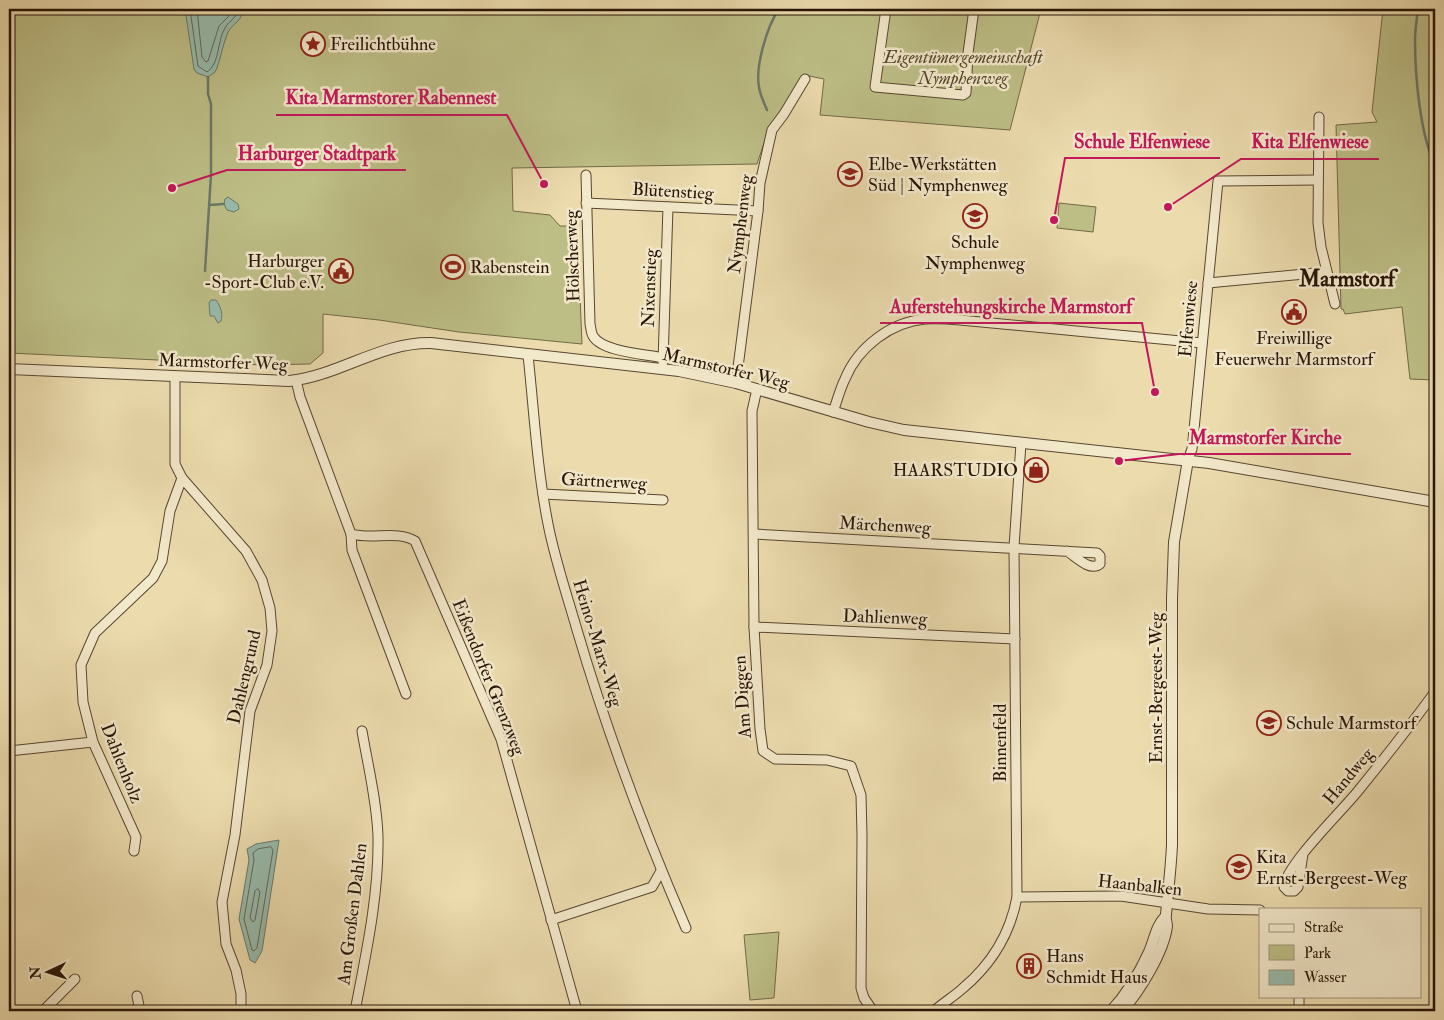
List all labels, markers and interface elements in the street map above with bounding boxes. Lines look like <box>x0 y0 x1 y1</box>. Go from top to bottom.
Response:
place icon: Freilichtbühne <box>300 31 326 57</box>
place label: Freilichtbühne <box>330 33 436 56</box>
park label: Eigentümergemeinschaft Nymphenweg <box>882 46 1044 90</box>
callout: Kita Marmstorer Rabennest <box>276 81 507 115</box>
text: Kita Marmstorer Rabennest <box>286 86 497 110</box>
callout: Schule Elfenwiese <box>1065 124 1220 158</box>
callout: Kita Elfenwiese <box>1241 125 1379 159</box>
text: Schule Elfenwiese <box>1074 130 1210 154</box>
text: Kita Elfenwiese <box>1251 130 1369 154</box>
callout: Harburger Stadtpark <box>227 136 406 170</box>
text: Harburger Stadtpark <box>238 142 397 167</box>
place label: Elbe-Werkstätten Süd | Nymphenweg <box>868 153 1009 197</box>
school or university icon: Elbe-Werkstätten Süd | Nymphenweg <box>837 161 863 187</box>
street label: Nymphenweg <box>723 172 758 275</box>
street label: Blütenstieg <box>632 178 715 205</box>
school or university icon: Schule Nymphenweg <box>962 203 988 229</box>
street label: Hölscherweg <box>559 208 586 302</box>
place label: Schule Nymphenweg <box>925 231 1026 275</box>
street label: Nixenstieg <box>637 247 662 328</box>
place label: Harburger -Sport-Club e.V. <box>204 250 324 294</box>
sports icon: Rabenstein <box>440 254 466 280</box>
place label: Rabenstein <box>470 256 550 279</box>
public building icon: Harburger -Sport-Club e.V. <box>328 258 354 284</box>
district label: Marmstorf <box>1298 265 1399 293</box>
street label: Elfenwiese <box>1174 279 1203 358</box>
callout: Auferstehungskirche Marmstorf <box>880 289 1142 323</box>
text: Auferstehungskirche Marmstorf <box>889 295 1135 320</box>
public building icon: Freiwillige Feuerwehr Marmstorf <box>1281 299 1307 325</box>
place label: Freiwillige Feuerwehr Marmstorf <box>1215 327 1377 371</box>
street label: Marmstorfer Weg <box>660 343 793 395</box>
street label: Marmstorfer Weg <box>158 349 289 376</box>
callout: Marmstorfer Kirche <box>1179 420 1351 454</box>
text: Marmstorfer Kirche <box>1188 426 1341 450</box>
shop icon: HAARSTUDIO <box>1023 457 1049 483</box>
place label: HAARSTUDIO <box>893 459 1018 482</box>
street label: Gärtnerweg <box>560 468 649 495</box>
street label: Märchenweg <box>838 512 933 539</box>
street label: Heino-Marx-Weg <box>567 576 628 711</box>
street label: Eißendorfer Grenzweg <box>447 596 531 760</box>
street label: Dahlienweg <box>842 605 929 631</box>
street label: Ernst-Bergeest-Weg <box>1145 611 1168 764</box>
street label: Dahlengrund <box>223 628 267 726</box>
street label: Am Diggen <box>728 655 757 740</box>
street label: Binnenfeld <box>989 704 1012 782</box>
school or university icon: Schule Marmstorf <box>1256 710 1282 736</box>
place label: Schule Marmstorf <box>1286 712 1419 735</box>
street label: Dahlenholz <box>95 720 148 807</box>
street label: Handweg <box>1318 742 1380 810</box>
street label: Am Großen Dahlen <box>332 842 373 987</box>
place label: Kita Ernst-Bergeest-Weg <box>1256 846 1408 890</box>
school or university icon: Kita Ernst-Bergeest-Weg <box>1226 854 1252 880</box>
street label: Haanbalken <box>1097 870 1183 901</box>
legend <box>1259 908 1422 998</box>
text: Straße <box>1304 918 1343 937</box>
text: Park <box>1304 944 1331 963</box>
place label: Hans Schmidt Haus <box>1046 945 1147 989</box>
north arrow <box>22 948 72 998</box>
building icon: Hans Schmidt Haus <box>1016 953 1042 979</box>
text: N <box>27 966 45 981</box>
text: Wasser <box>1303 968 1347 987</box>

